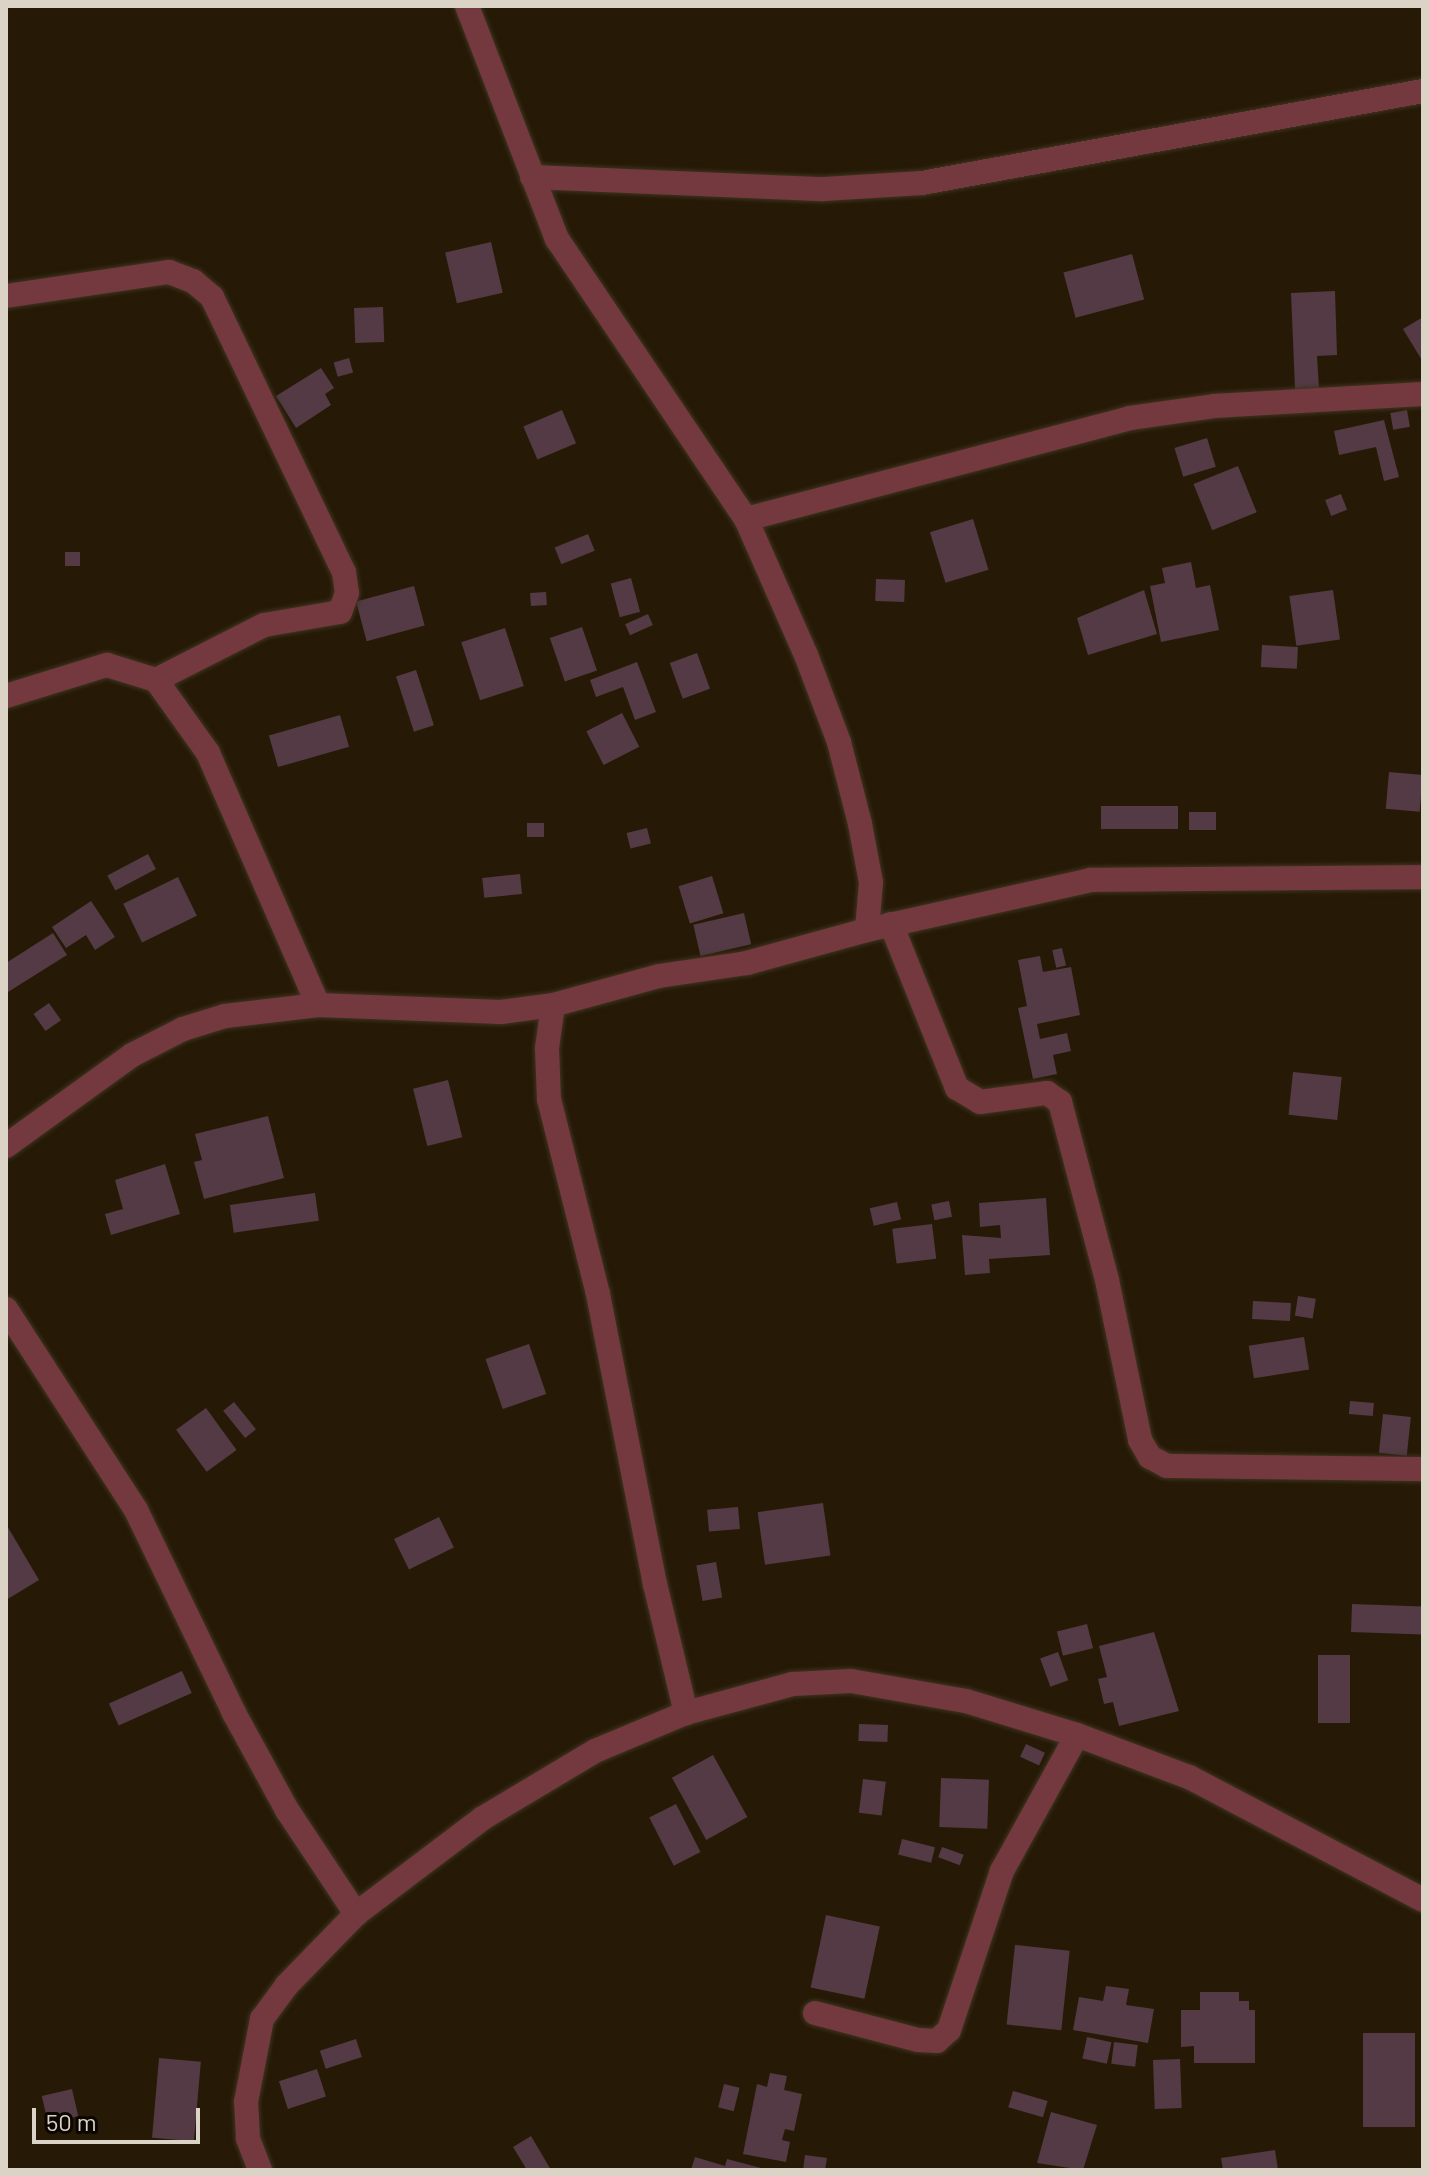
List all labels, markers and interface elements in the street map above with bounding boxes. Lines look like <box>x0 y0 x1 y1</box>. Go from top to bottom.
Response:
scale bar <box>36 2092 204 2142</box>
text: 50 m <box>46 2107 97 2136</box>

